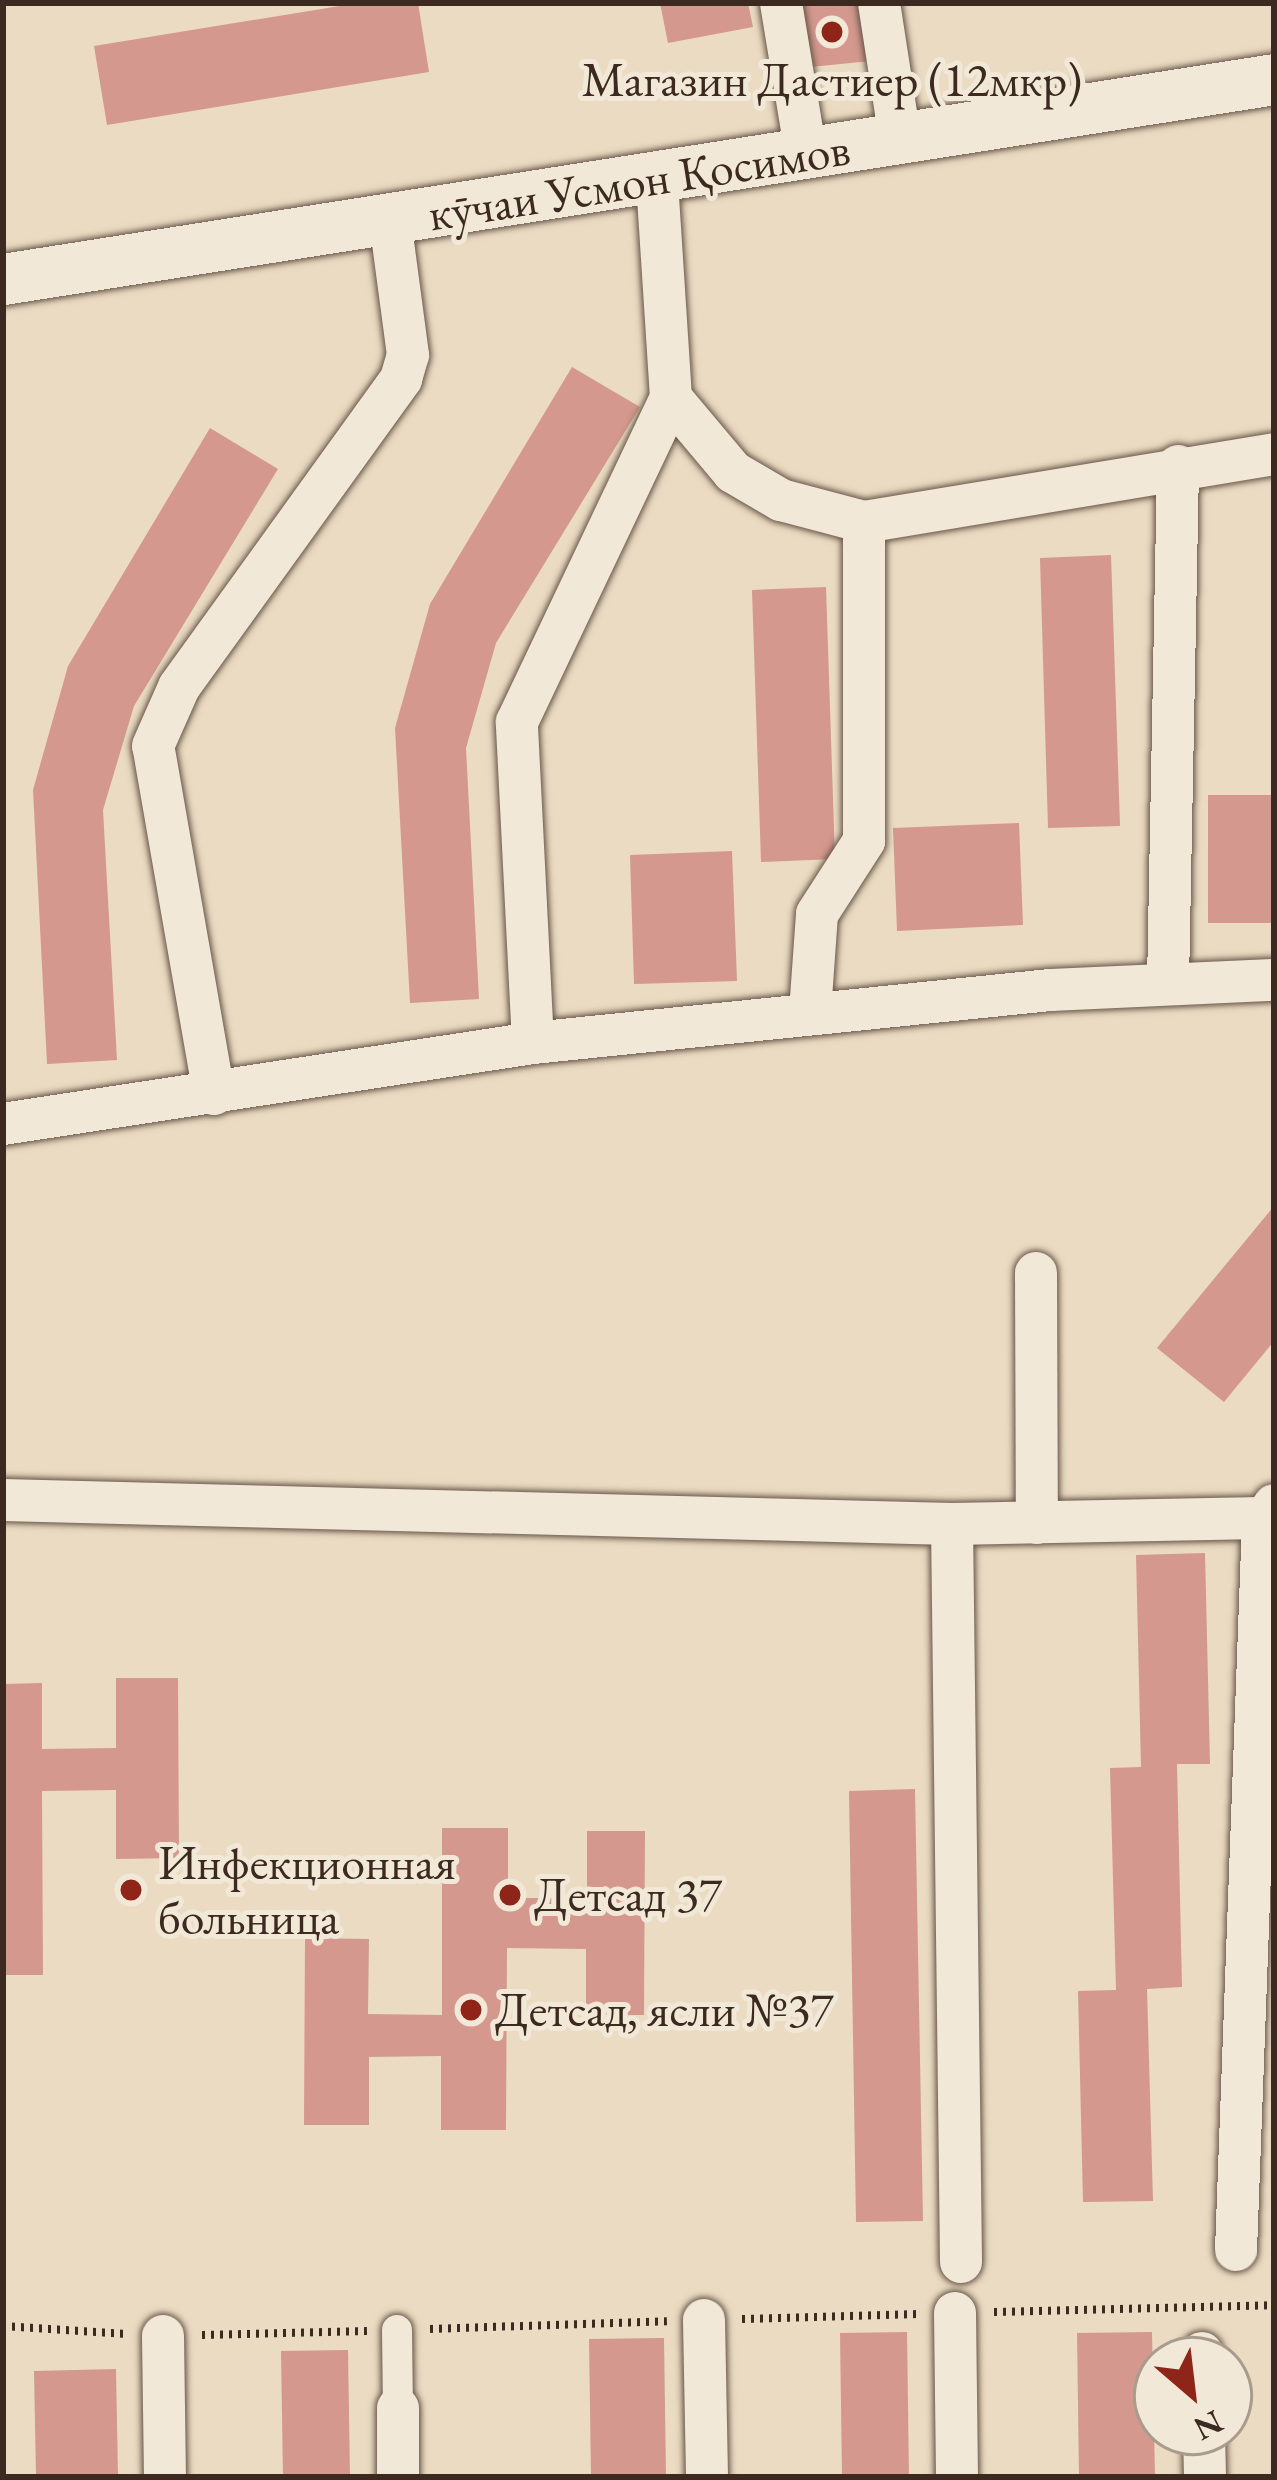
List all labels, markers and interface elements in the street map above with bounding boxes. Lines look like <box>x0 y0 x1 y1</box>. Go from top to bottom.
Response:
marker: Магазин Дастиер (12мкр) <box>819 19 845 45</box>
place label: Магазин Дастиер (12мкр) <box>582 51 1082 109</box>
street label: кӯчаи Усмон Қосимов <box>424 119 854 243</box>
place label: Инфекционная больница <box>158 1833 456 1946</box>
place label: Детсад 37 <box>534 1866 722 1924</box>
marker: Инфекционная больница <box>115 1874 147 1906</box>
marker: Детсад 37 <box>497 1882 523 1908</box>
place label: Детсад, ясли №37 <box>495 1981 833 2039</box>
marker: Детсад, ясли №37 <box>458 1997 484 2023</box>
north arrow <box>1133 2336 1253 2456</box>
text: N <box>1187 2400 1231 2451</box>

